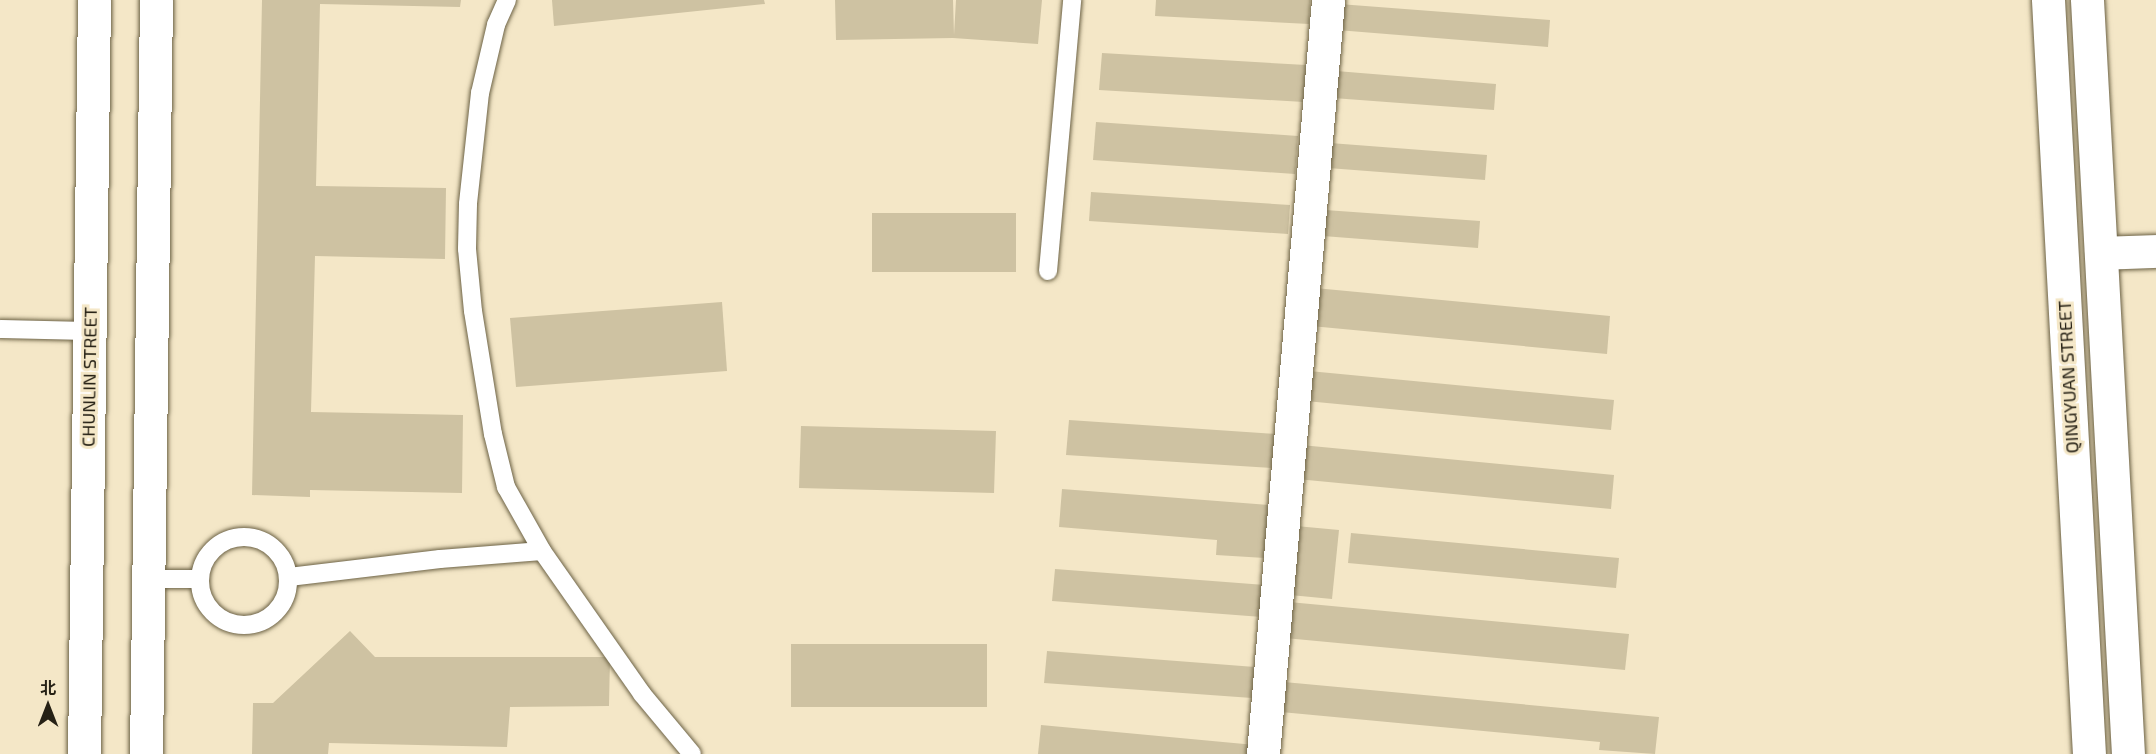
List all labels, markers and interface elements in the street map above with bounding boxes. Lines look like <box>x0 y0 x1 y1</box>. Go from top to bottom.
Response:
street label: QINGYUAN STREET <box>2053 300 2083 454</box>
street label: CHUNLIN STREET <box>77 307 101 447</box>
north arrow <box>18 676 78 736</box>
text: 北 <box>40 678 56 697</box>

